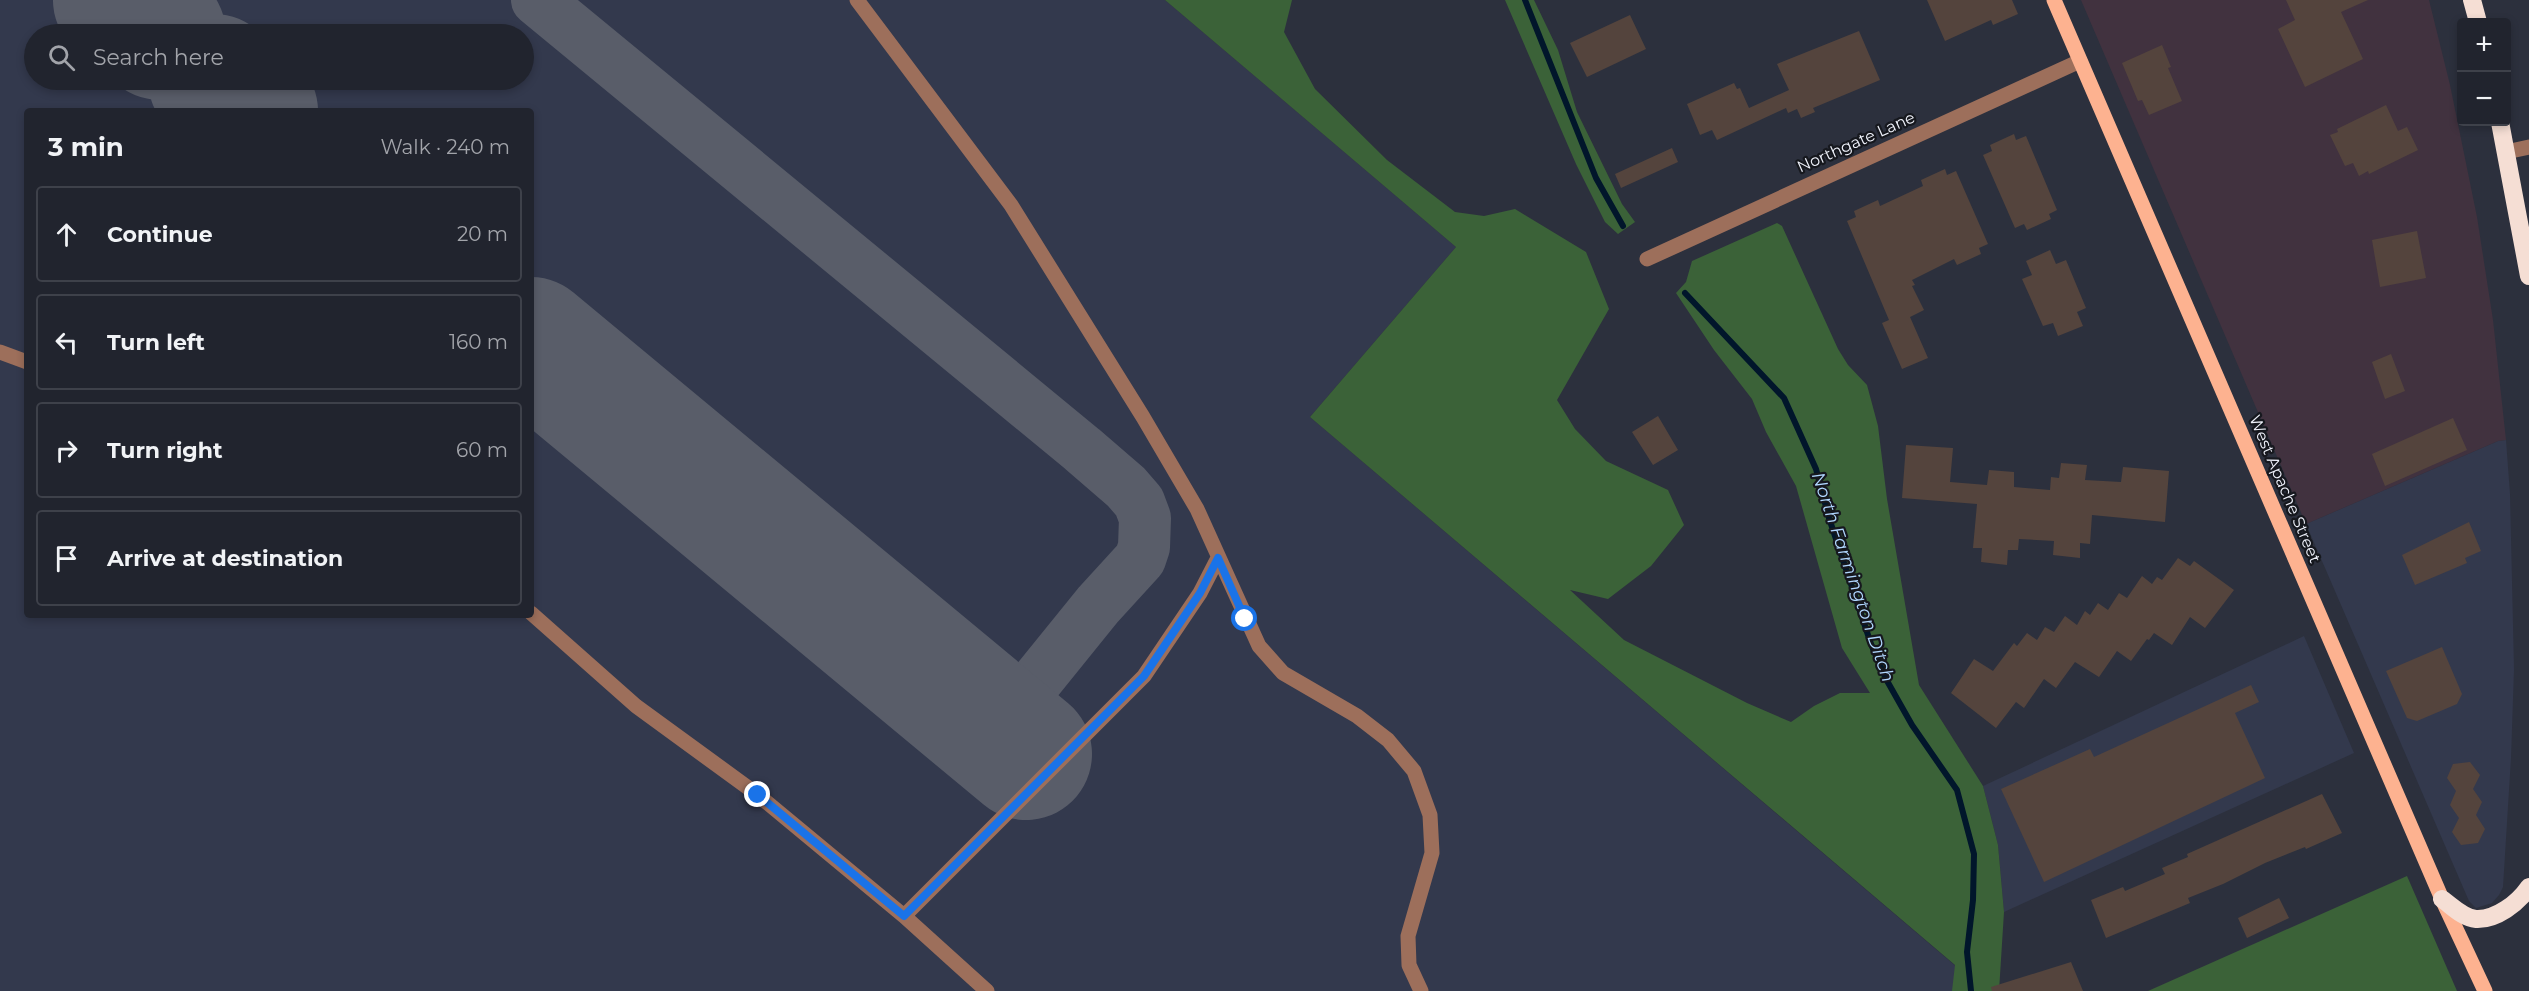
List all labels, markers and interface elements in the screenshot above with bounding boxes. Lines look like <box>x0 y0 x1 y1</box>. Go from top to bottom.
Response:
map controls <box>2457 18 2511 126</box>
button: + <box>2457 18 2511 72</box>
search box <box>24 24 534 90</box>
icon: search <box>45 41 78 74</box>
text: Search here <box>93 44 224 71</box>
button: − <box>2457 72 2511 126</box>
street label: Northgate Lane <box>1794 108 1918 176</box>
text: 3 min <box>48 131 124 163</box>
text: Walk · 240 m <box>380 135 510 159</box>
icon: ahead <box>50 218 83 251</box>
text: Continue <box>107 221 213 248</box>
text: 20 m <box>457 222 508 246</box>
icon: left <box>50 326 83 359</box>
text: Turn left <box>107 329 205 356</box>
text: 160 m <box>449 330 508 354</box>
street label: West Apache Street <box>2245 412 2325 566</box>
icon: right <box>50 434 83 467</box>
text: Turn right <box>107 437 222 464</box>
text: 60 m <box>456 438 508 462</box>
water label: North Farmington Ditch <box>1807 469 1899 685</box>
icon: arrive <box>50 542 83 575</box>
text: Arrive at destination <box>107 545 343 572</box>
route start <box>1231 605 1257 631</box>
route end <box>744 781 770 807</box>

